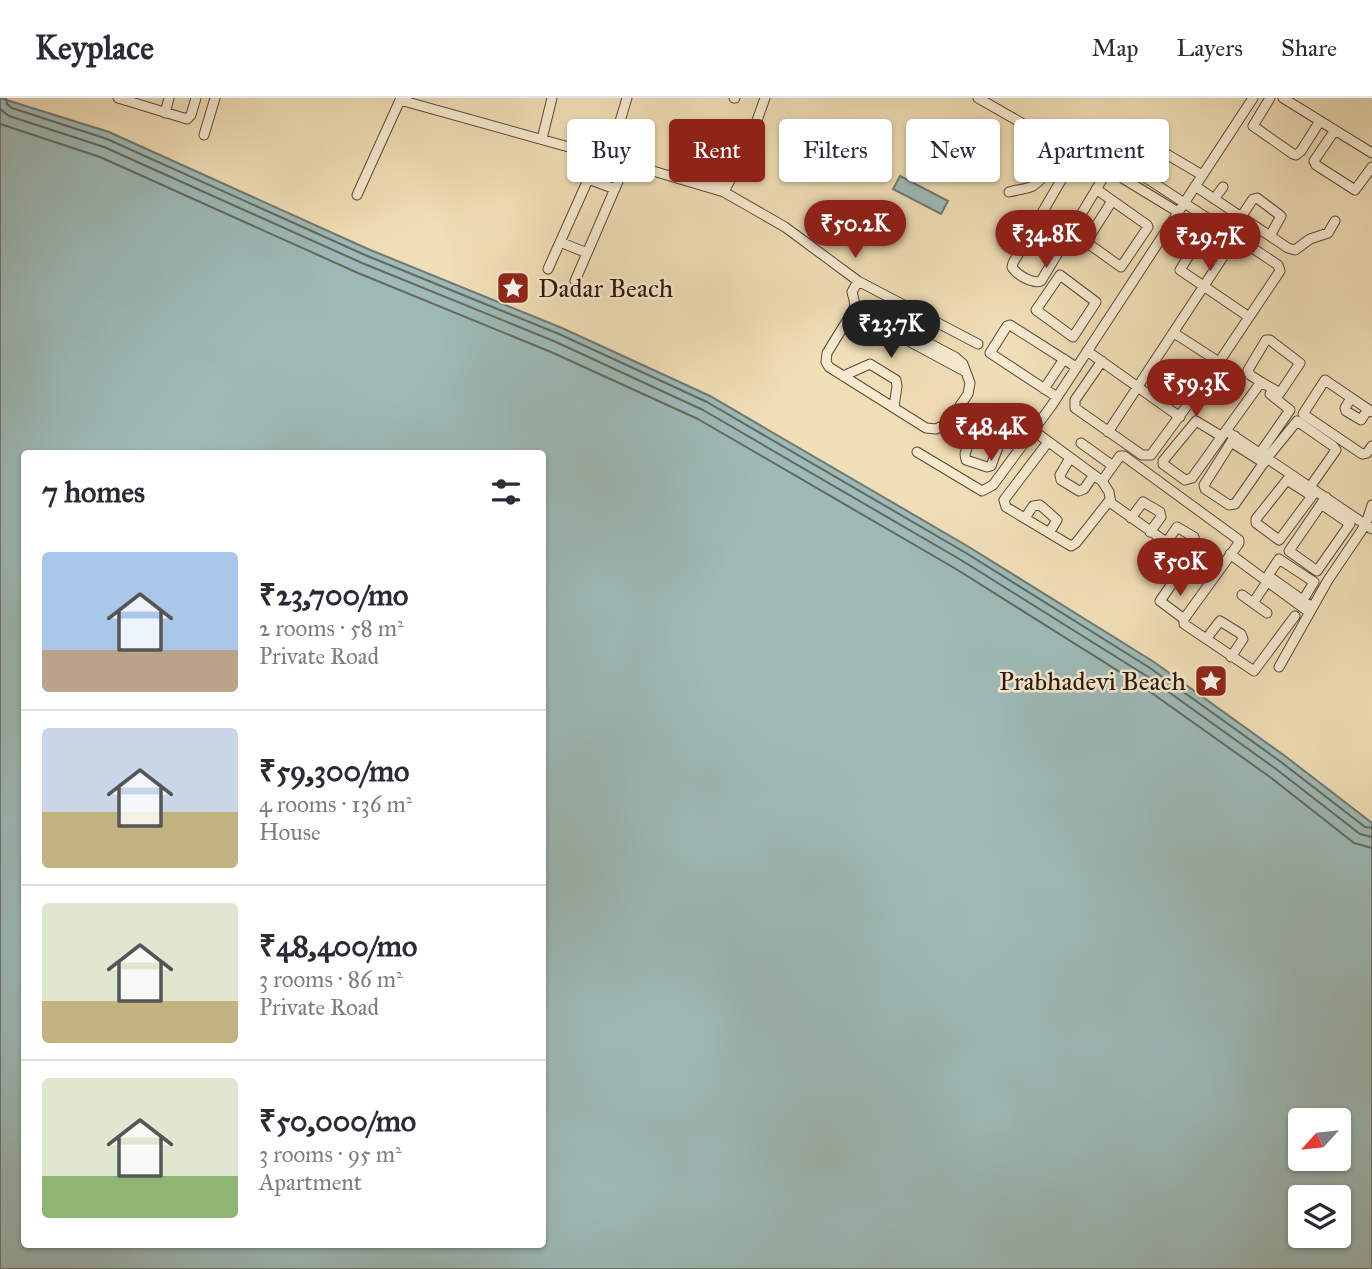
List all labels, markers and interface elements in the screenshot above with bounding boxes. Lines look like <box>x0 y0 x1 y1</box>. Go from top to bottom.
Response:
text: Keyplace <box>35 28 154 68</box>
text: Map <box>1092 33 1139 63</box>
text: Layers <box>1177 33 1243 63</box>
text: Share <box>1281 33 1337 63</box>
chip: Buy <box>567 119 655 182</box>
chip: Rent <box>669 119 765 182</box>
chip: Filters <box>779 119 892 182</box>
chip: New <box>906 119 1000 182</box>
chip: Apartment <box>1014 119 1169 182</box>
pin: ₹50.2K <box>798 200 912 260</box>
text: ₹50.2K <box>820 209 890 237</box>
pin: ₹34.8K <box>989 211 1103 270</box>
pin: ₹29.7K <box>1153 214 1267 273</box>
text: ₹34.8K <box>1011 219 1081 247</box>
text: ₹29.7K <box>1176 222 1244 250</box>
place icon: Dadar Beach <box>494 269 532 307</box>
place label: Dadar Beach <box>538 272 674 304</box>
pin: ₹23.7K <box>834 300 948 360</box>
text: ₹23.7K <box>858 309 924 337</box>
pin: ₹59.3K <box>1139 360 1253 419</box>
text: ₹59.3K <box>1163 368 1229 396</box>
pin: ₹48.4K <box>934 404 1048 463</box>
text: ₹48.4K <box>955 412 1027 440</box>
icon: filters <box>487 473 525 511</box>
text: 7 homes <box>42 474 145 510</box>
pin: ₹50K <box>1139 538 1221 598</box>
text: ₹50K <box>1153 547 1207 575</box>
text: ₹23,700/mo <box>259 577 408 613</box>
icon: home <box>98 580 182 664</box>
text: 2 rooms · 58 m² <box>259 614 404 642</box>
text: Private Road <box>259 642 379 670</box>
place icon: Prabhadevi Beach <box>1192 662 1230 700</box>
place label: Prabhadevi Beach <box>999 665 1187 697</box>
text: ₹59,300/mo <box>259 753 409 789</box>
icon: home <box>98 756 182 840</box>
text: 4 rooms · 136 m² <box>259 790 412 818</box>
text: House <box>259 818 321 846</box>
text: ₹48,400/mo <box>259 928 417 964</box>
icon: home <box>98 931 182 1015</box>
text: 3 rooms · 86 m² <box>259 965 403 993</box>
text: Private Road <box>259 993 379 1021</box>
text: ₹50,000/mo <box>259 1103 416 1139</box>
icon: home <box>98 1106 182 1190</box>
north arrow <box>1288 1108 1351 1171</box>
map controls <box>1288 1108 1351 1248</box>
text: 3 rooms · 95 m² <box>259 1140 402 1168</box>
text: Apartment <box>259 1168 362 1196</box>
button: layers <box>1288 1185 1351 1248</box>

